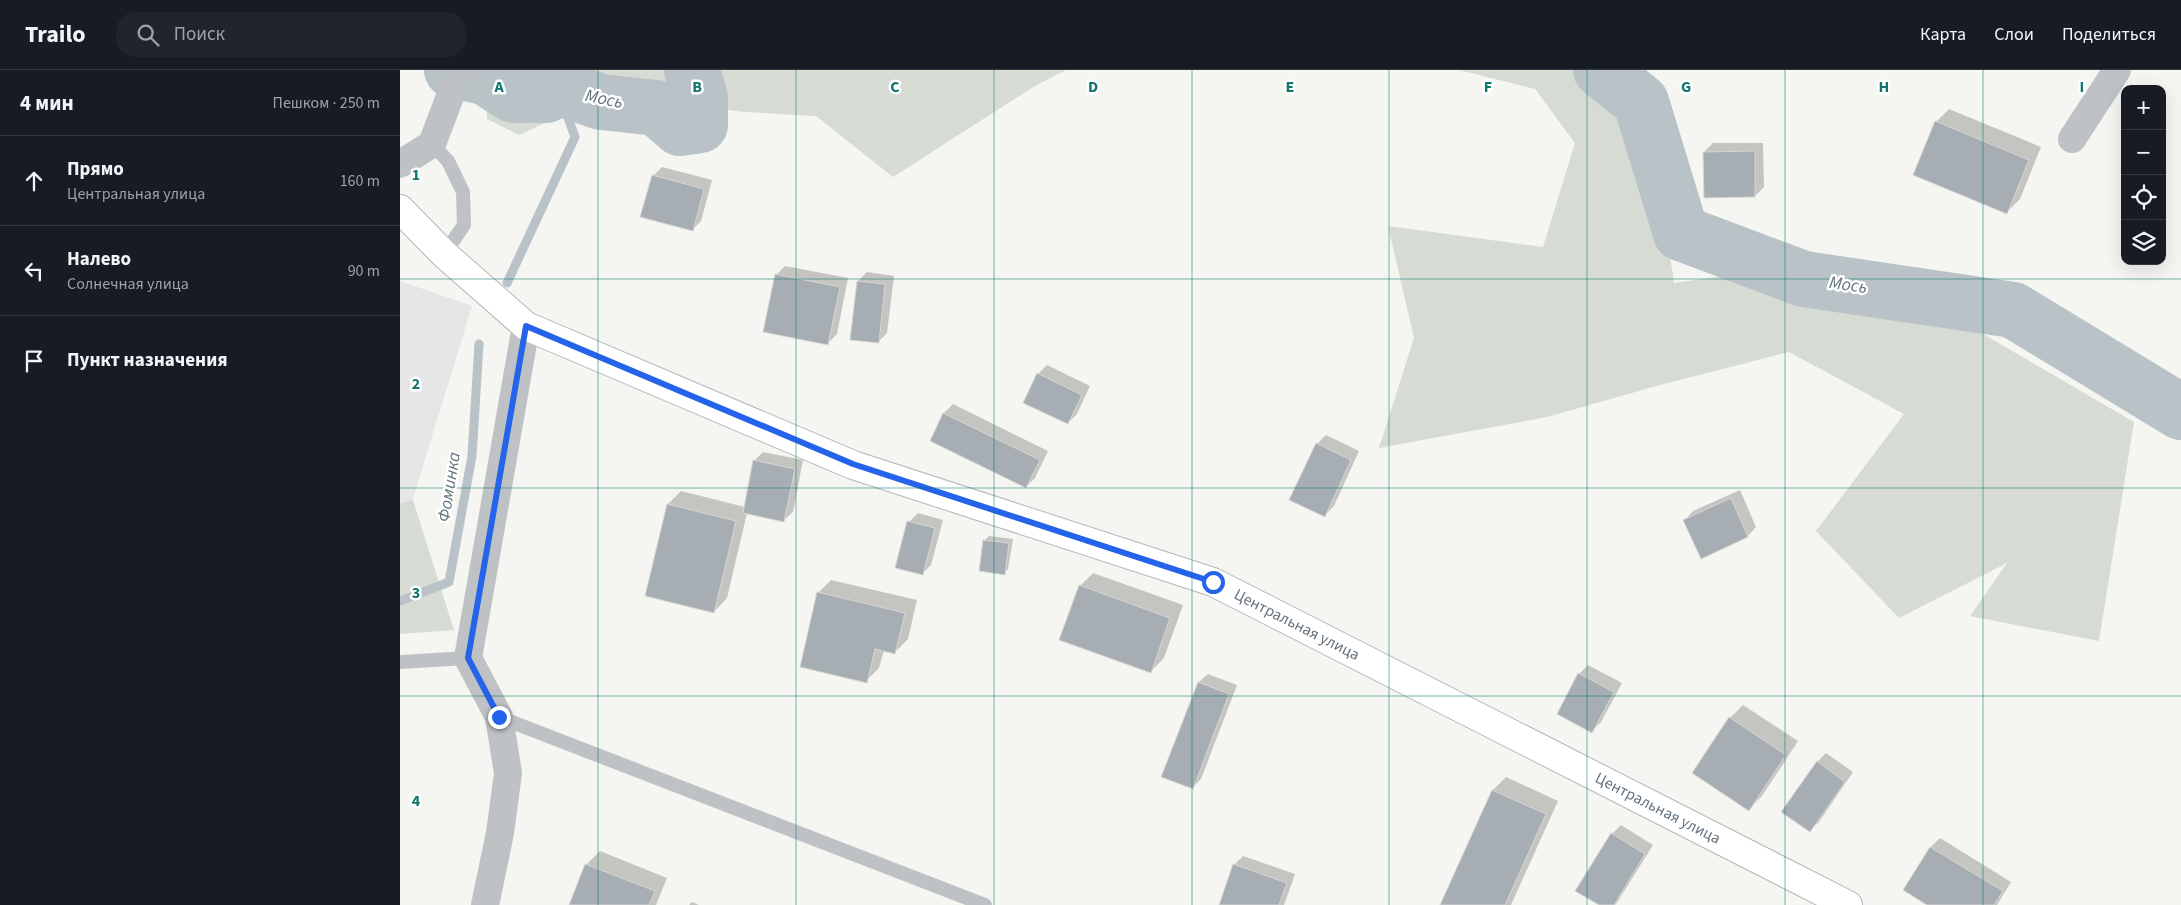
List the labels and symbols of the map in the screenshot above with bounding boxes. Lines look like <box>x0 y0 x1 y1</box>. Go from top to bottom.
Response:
text: A <box>493 76 504 98</box>
text: B <box>692 76 702 98</box>
text: C <box>890 76 900 98</box>
text: D <box>1088 76 1098 98</box>
text: E <box>1286 76 1294 98</box>
text: F <box>1484 76 1492 98</box>
text: G <box>1681 76 1691 98</box>
text: H <box>1879 76 1889 98</box>
text: I <box>2080 76 2084 98</box>
water label: Мось <box>583 83 625 115</box>
text: 1 <box>412 164 420 186</box>
water label: Мось <box>1827 270 1869 300</box>
text: 2 <box>412 373 420 395</box>
water label: Фоминка <box>431 450 467 524</box>
route start <box>1202 571 1225 594</box>
text: 3 <box>412 582 420 604</box>
street label: Центральная улица <box>1230 583 1363 666</box>
route end <box>488 706 511 729</box>
street label: Центральная улица <box>1591 767 1724 849</box>
text: 4 <box>412 790 421 812</box>

